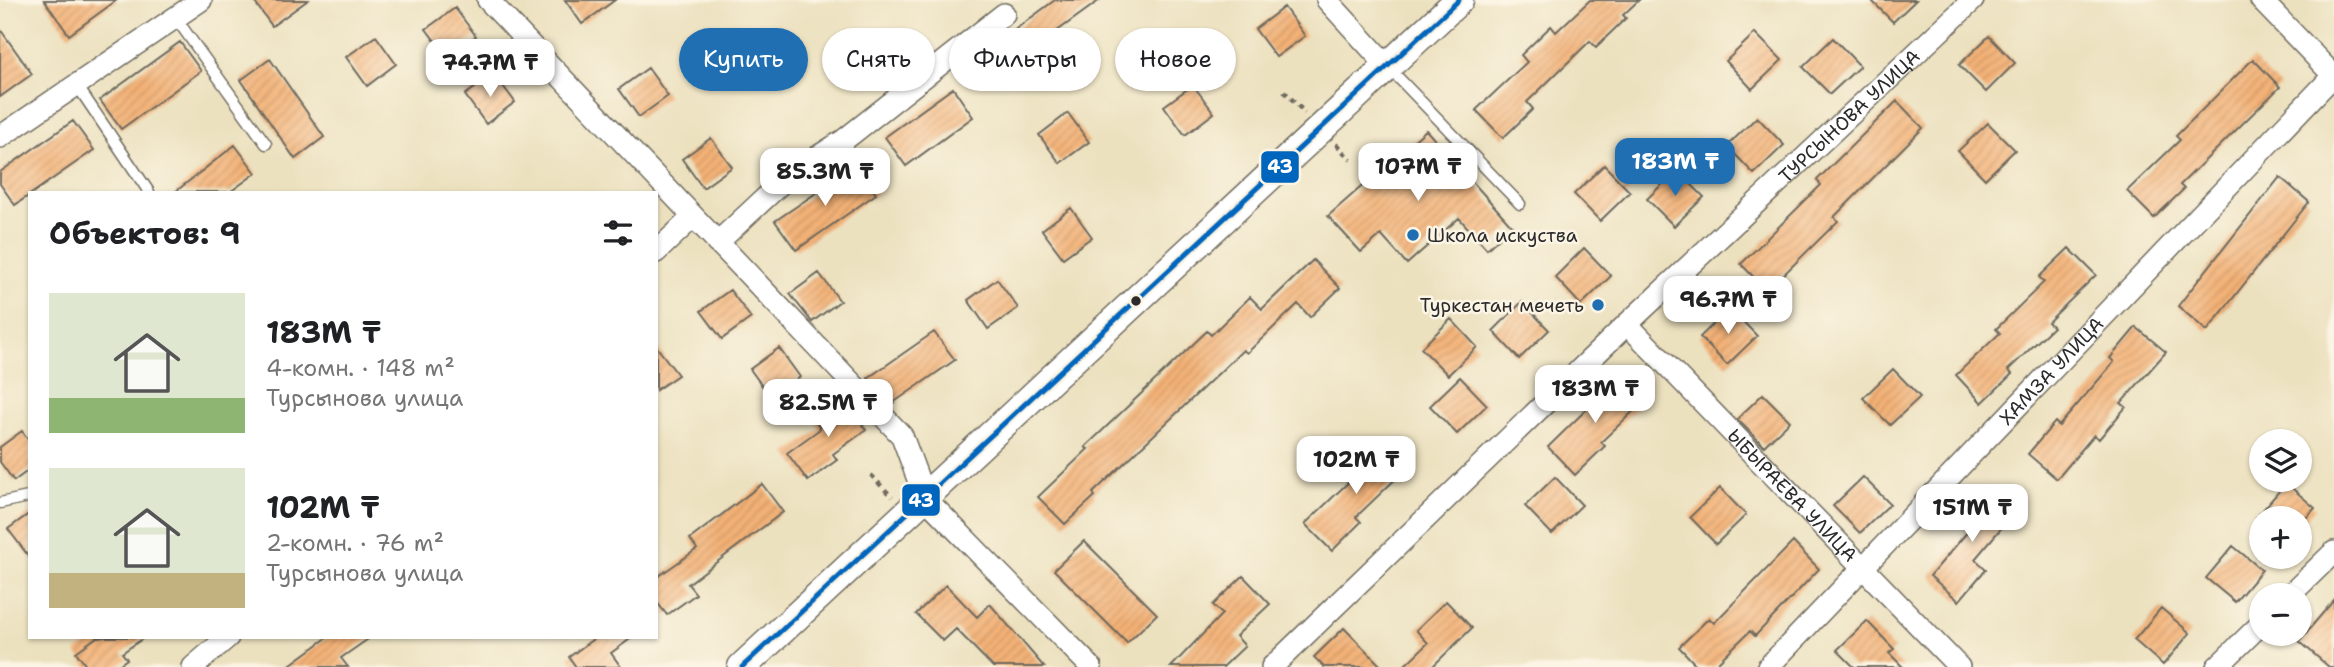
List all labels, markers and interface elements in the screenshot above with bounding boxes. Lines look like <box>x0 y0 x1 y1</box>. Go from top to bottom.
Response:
chip: Купить <box>679 28 808 91</box>
chip: Снять <box>822 28 935 91</box>
chip: Фильтры <box>949 28 1101 91</box>
chip: Новое <box>1115 28 1236 91</box>
pin: 74.7M ₸ <box>425 40 555 99</box>
street label: ТУРСЫНОВА УЛИЦА <box>1774 44 1926 189</box>
text: 74.7M ₸ <box>442 47 538 77</box>
pin: 183M ₸ <box>1618 138 1732 198</box>
pin: 107M ₸ <box>1361 144 1475 203</box>
text: 183M ₸ <box>1631 146 1719 176</box>
pin: 85.3M ₸ <box>760 148 890 208</box>
line badge: 43 <box>1260 150 1300 184</box>
text: 107M ₸ <box>1374 151 1462 181</box>
text: 43 <box>1267 154 1293 179</box>
text: 85.3M ₸ <box>776 156 874 186</box>
text: Объектов: 9 <box>49 213 241 254</box>
icon: filters <box>599 214 637 252</box>
place label: Школа искуства <box>1427 223 1578 248</box>
marker: Школа искуства <box>1405 227 1421 243</box>
pin: 96.7M ₸ <box>1663 276 1793 336</box>
text: 96.7M ₸ <box>1679 284 1777 314</box>
place label: Туркестан мечеть <box>1420 293 1584 318</box>
unlabelled marker <box>1129 294 1143 308</box>
marker: Туркестан мечеть <box>1590 297 1606 313</box>
street label: ХАМЗА УЛИЦА <box>1994 311 2109 430</box>
text: 183M ₸ <box>266 312 381 353</box>
icon: home <box>105 321 189 405</box>
text: 4-комн. · 148 m² <box>266 353 455 383</box>
pin: 183M ₸ <box>1538 366 1652 425</box>
text: 183M ₸ <box>1551 373 1639 403</box>
pin: 82.5M ₸ <box>763 380 893 439</box>
text: Турсынова улица <box>266 383 463 413</box>
text: 82.5M ₸ <box>779 387 877 417</box>
street label: ЫБЫРАЕВА УЛИЦА <box>1722 423 1863 568</box>
map controls <box>2249 429 2312 646</box>
button: layers <box>2249 429 2312 492</box>
pin: 102M ₸ <box>1299 436 1413 496</box>
text: 102M ₸ <box>1313 444 1399 474</box>
line badge: 43 <box>901 483 941 517</box>
pin: 151M ₸ <box>1915 484 2029 544</box>
text: 102M ₸ <box>266 487 379 528</box>
text: 43 <box>908 488 934 513</box>
text: 151M ₸ <box>1932 492 2012 522</box>
icon: home <box>105 496 189 580</box>
button: + <box>2249 506 2312 569</box>
text: 2-комн. · 76 m² <box>266 528 444 558</box>
text: Турсынова улица <box>266 558 463 588</box>
button: − <box>2249 583 2312 646</box>

